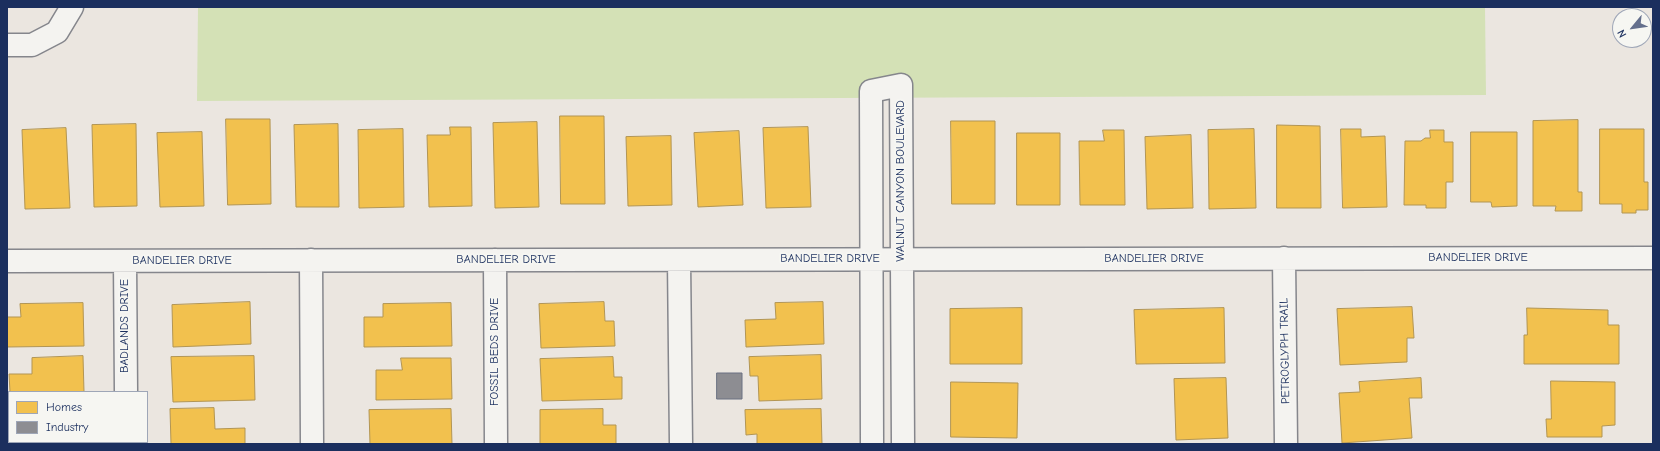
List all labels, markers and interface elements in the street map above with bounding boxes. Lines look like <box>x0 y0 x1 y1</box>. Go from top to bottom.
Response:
north arrow <box>1612 8 1652 48</box>
text: N <box>1615 27 1629 40</box>
street label: WALNUT CANYON BOULEVARD <box>894 100 908 262</box>
street label: BANDELIER DRIVE <box>1428 251 1528 265</box>
street label: BANDELIER DRIVE <box>780 252 880 266</box>
street label: BANDELIER DRIVE <box>1104 252 1204 266</box>
street label: BANDELIER DRIVE <box>456 253 556 267</box>
street label: BANDELIER DRIVE <box>132 254 232 268</box>
street label: BADLANDS DRIVE <box>118 279 132 373</box>
street label: FOSSIL BEDS DRIVE <box>488 298 502 406</box>
street label: PETROGLYPH TRAIL <box>1277 298 1293 404</box>
legend <box>8 391 148 443</box>
text: Homes <box>46 400 82 414</box>
text: Industry <box>46 420 88 434</box>

